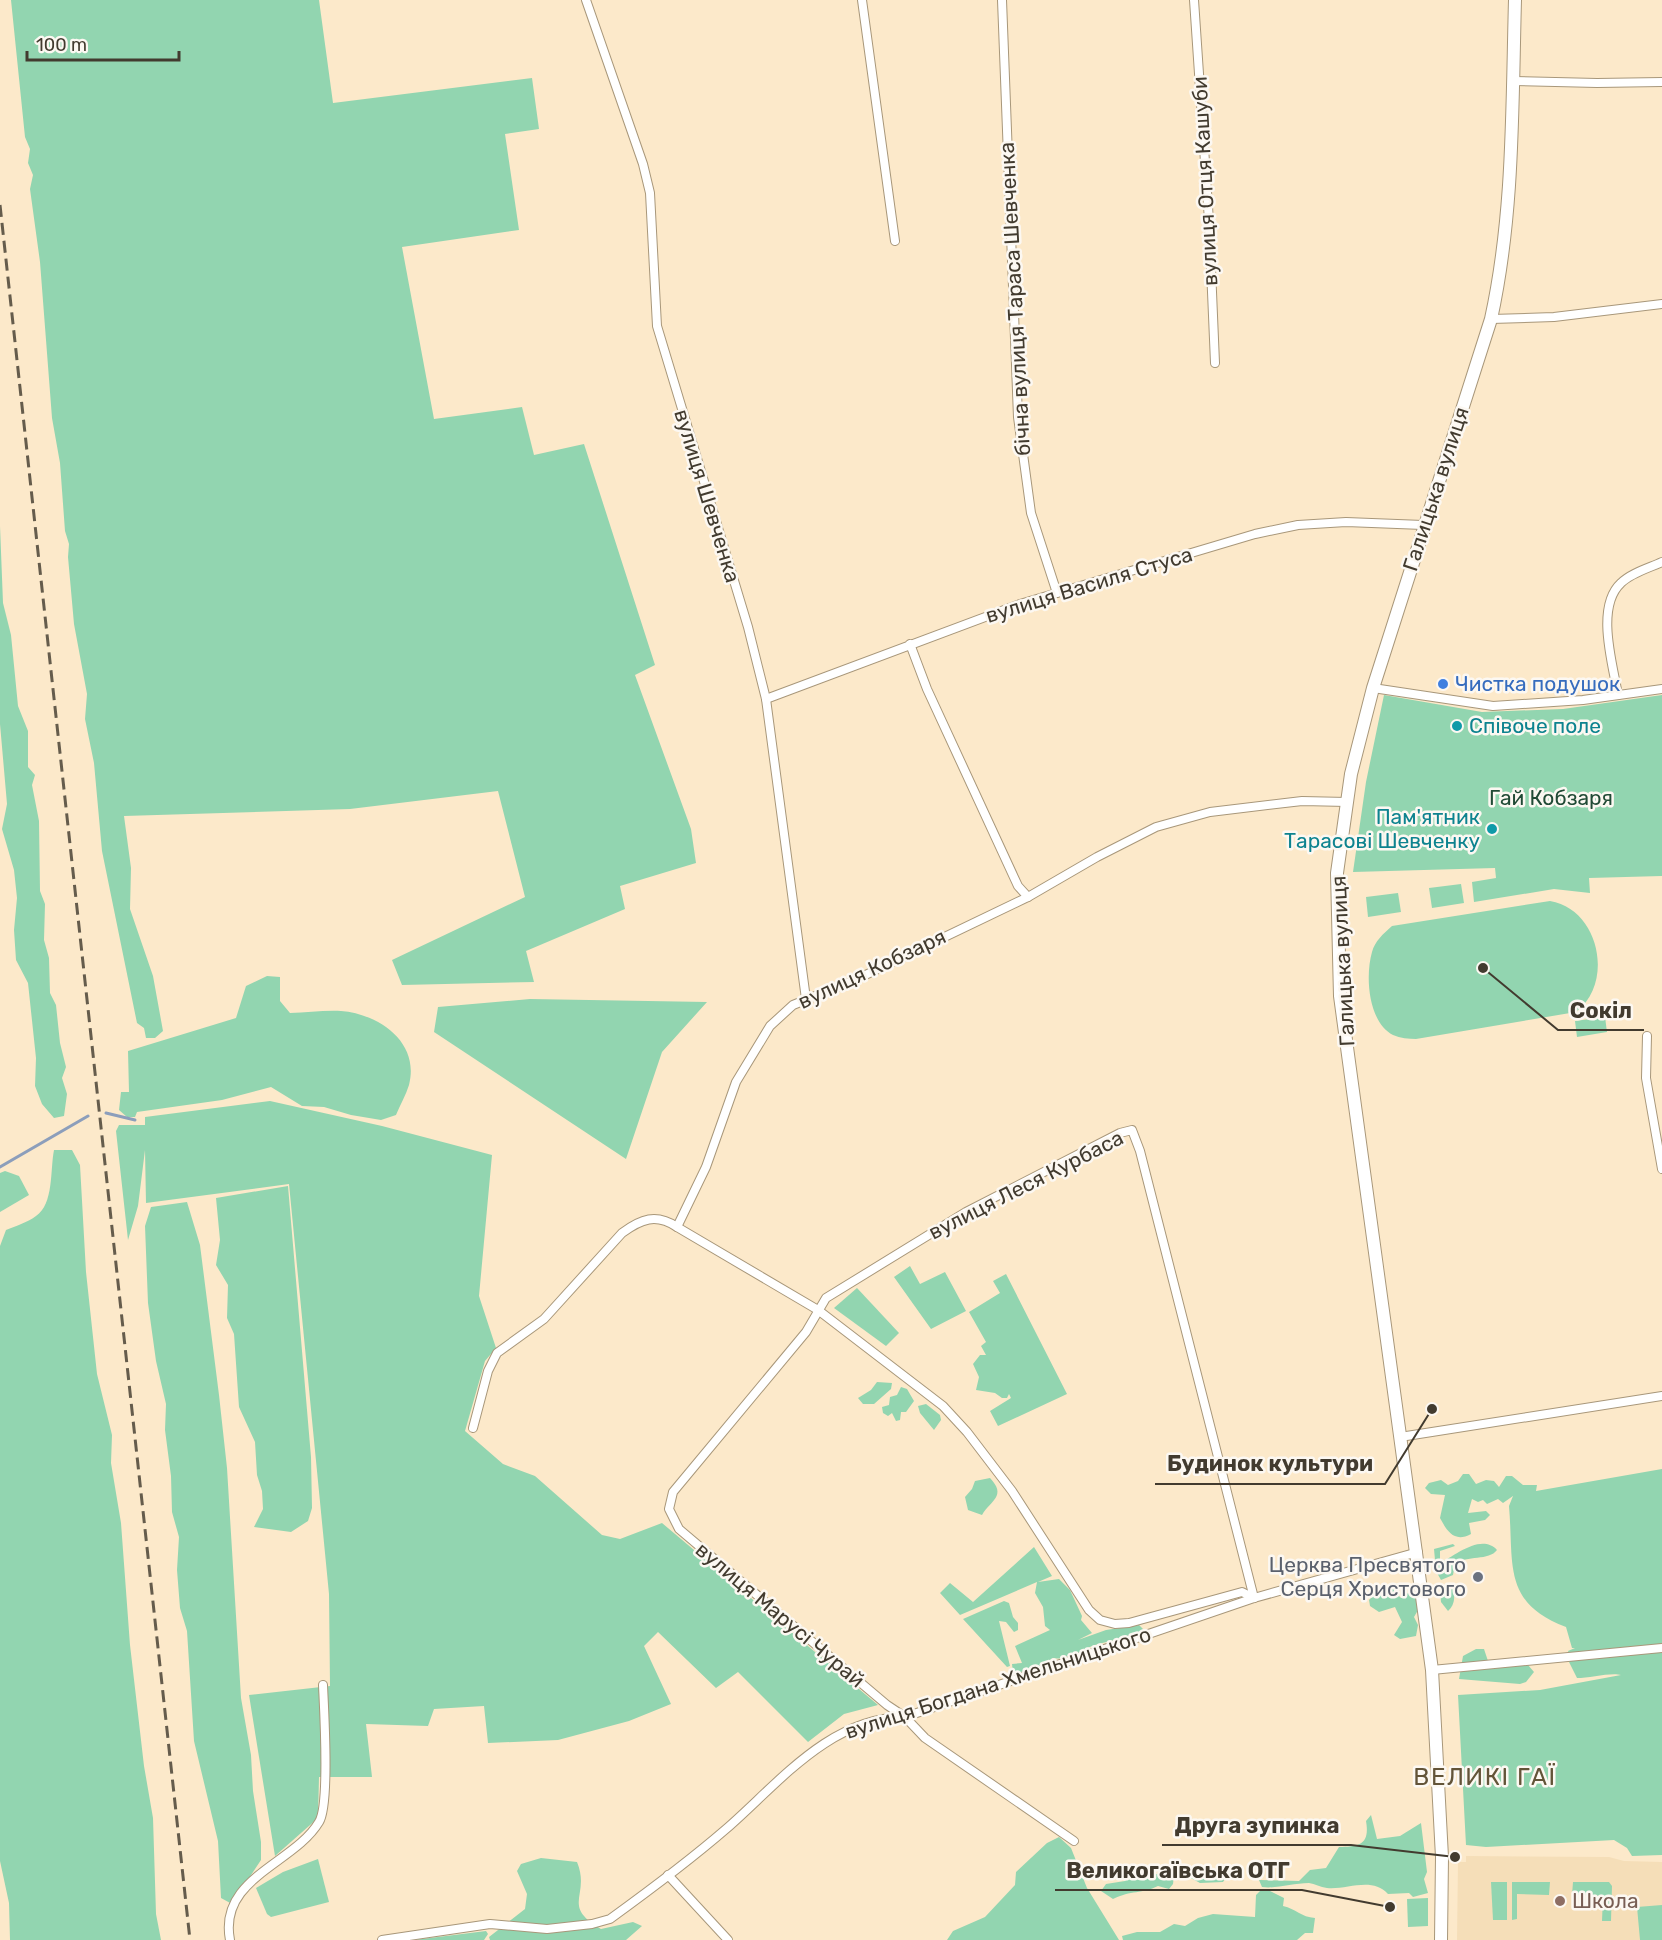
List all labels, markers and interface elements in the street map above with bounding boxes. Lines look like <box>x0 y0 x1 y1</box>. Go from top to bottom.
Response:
scale bar <box>27 24 178 62</box>
text: 100 m <box>36 34 87 56</box>
street label: вулиця Отця Кашуби <box>1187 76 1222 286</box>
street label: бічна вулиця Тараса Шевченка <box>994 141 1035 457</box>
street label: Галицька вулиця <box>1397 404 1474 574</box>
street label: вулиця Шевченка <box>669 406 746 585</box>
street label: вулиця Василя Стуса <box>982 541 1195 628</box>
place label: Чистка подушок <box>1455 671 1620 696</box>
marker: Чистка подушок <box>1436 677 1450 691</box>
place label: Співоче поле <box>1469 713 1601 738</box>
marker: Співоче поле <box>1450 719 1464 733</box>
park label: Гай Кобзаря <box>1489 785 1613 810</box>
place label: Пам'ятник Тарасові Шевченку <box>1284 804 1480 853</box>
marker: Пам'ятник Тарасові Шевченку <box>1485 822 1499 836</box>
street label: Галицька вулиця <box>1326 875 1359 1047</box>
street label: вулиця Кобзаря <box>794 923 950 1014</box>
callout: Сокіл <box>1558 990 1644 1030</box>
text: Сокіл <box>1570 997 1632 1024</box>
street label: вулиця Леся Курбаса <box>924 1125 1127 1245</box>
callout: Будинок культури <box>1155 1444 1385 1484</box>
text: Будинок культури <box>1167 1450 1373 1477</box>
street label: вулиця Марусі Чурай <box>691 1537 870 1693</box>
place label: Церква Пресвятого Серця Христового <box>1269 1552 1466 1601</box>
marker: Церква Пресвятого Серця Христового <box>1471 1570 1485 1584</box>
street label: вулиця Богдана Хмельницького <box>842 1621 1154 1744</box>
district label: ВЕЛИКІ ГАЇ <box>1413 1763 1557 1791</box>
callout: Друга зупинка <box>1162 1805 1351 1845</box>
text: Друга зупинка <box>1175 1812 1340 1839</box>
callout: Великогаївська ОТГ <box>1055 1850 1302 1890</box>
text: Великогаївська ОТГ <box>1066 1857 1290 1884</box>
place label: Школа <box>1572 1888 1639 1913</box>
marker: Школа <box>1553 1894 1567 1908</box>

